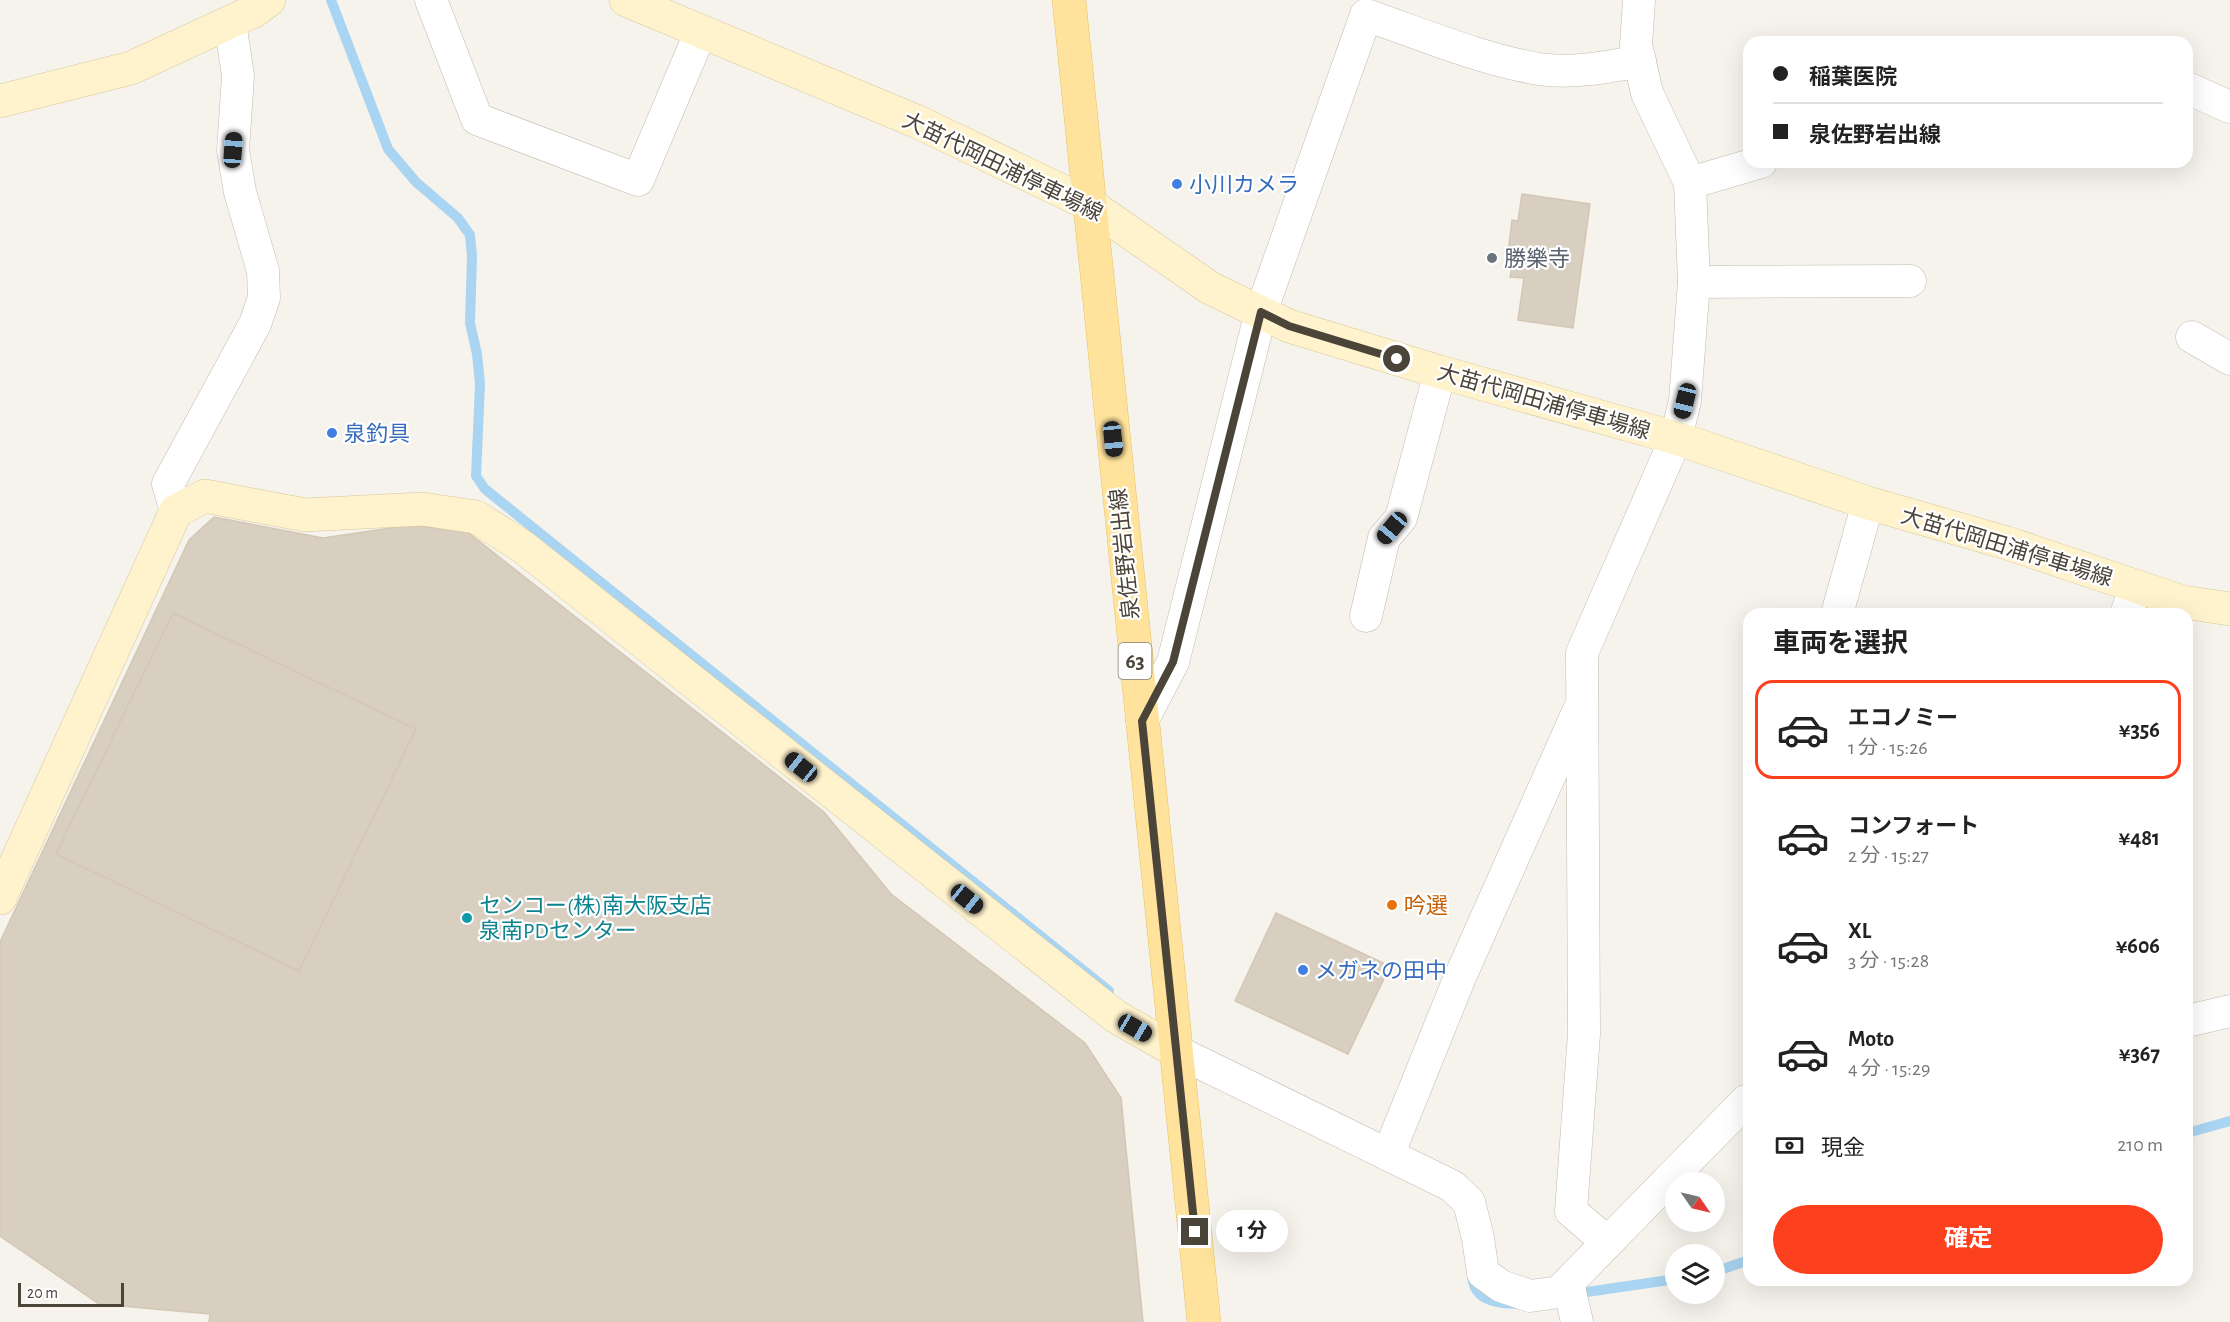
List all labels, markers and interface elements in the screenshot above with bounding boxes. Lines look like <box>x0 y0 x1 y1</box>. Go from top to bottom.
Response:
text: 稲葉医院 <box>1809 66 1897 88</box>
street label: 大苗代岡田浦停車場線 <box>899 108 1107 225</box>
text: 泉佐野岩出線 <box>1809 124 1941 146</box>
car <box>223 131 243 169</box>
place label: 小川カメラ <box>1189 174 1299 196</box>
marker: 小川カメラ <box>1170 177 1184 191</box>
place label: 勝樂寺 <box>1504 247 1570 270</box>
marker: 勝樂寺 <box>1485 251 1499 265</box>
route start <box>1383 345 1410 372</box>
street label: 大苗代岡田浦停車場線 <box>1435 360 1653 443</box>
car <box>1672 381 1698 421</box>
car <box>1102 420 1124 458</box>
place label: 泉釣具 <box>344 422 410 445</box>
marker: 泉釣具 <box>325 426 339 440</box>
street label: 泉佐野岩出線 <box>1106 487 1143 621</box>
street label: 大苗代岡田浦停車場線 <box>1898 503 2115 590</box>
car <box>1374 508 1410 548</box>
text: 車両を選択 <box>1773 630 1908 657</box>
road number: 63 <box>1118 643 1152 679</box>
icon: car <box>1776 703 1830 757</box>
text: エコノミー <box>1848 707 1958 729</box>
text: ¥356 <box>2119 719 2160 741</box>
text: 1 分 · 15:26 <box>1848 738 1928 758</box>
car <box>781 749 821 785</box>
icon: car <box>1776 811 1830 865</box>
text: コンフォート <box>1848 815 1979 837</box>
text: ¥481 <box>2119 827 2160 849</box>
text: 2 分 · 15:27 <box>1848 846 1929 866</box>
car <box>947 881 987 917</box>
place label: センコー(株)南大阪支店 泉南PDセンター <box>479 894 712 942</box>
place label: 吟選 <box>1404 894 1448 917</box>
marker: 吟選 <box>1385 898 1399 912</box>
marker: センコー(株)南大阪支店 泉南PDセンター <box>460 911 474 925</box>
icon: car <box>1776 919 1830 973</box>
text: XL <box>1848 920 1871 942</box>
text: ¥606 <box>2116 935 2160 957</box>
text: 3 分 · 15:28 <box>1848 951 1929 971</box>
place label: メガネの田中 <box>1315 959 1447 982</box>
marker: メガネの田中 <box>1296 963 1310 977</box>
car <box>1115 1011 1155 1045</box>
icon: car <box>1776 1027 1830 1081</box>
text: Moto <box>1848 1028 1894 1050</box>
text: ¥367 <box>2119 1043 2160 1065</box>
text: 4 分 · 15:29 <box>1848 1059 1930 1079</box>
icon: cash <box>1773 1129 1806 1162</box>
text: 210 m <box>2117 1135 2163 1155</box>
text: 現金 <box>1821 1137 1865 1159</box>
north arrow <box>1665 1172 1725 1232</box>
map controls <box>1665 1172 1725 1304</box>
button: 確定 <box>1773 1205 2163 1274</box>
callout: 1 分 <box>1216 1211 1288 1253</box>
route end <box>1181 1218 1208 1245</box>
text: 1 分 <box>1237 1221 1267 1241</box>
button: layers <box>1665 1244 1725 1304</box>
scale bar <box>18 1280 124 1308</box>
text: 20 m <box>27 1285 58 1301</box>

